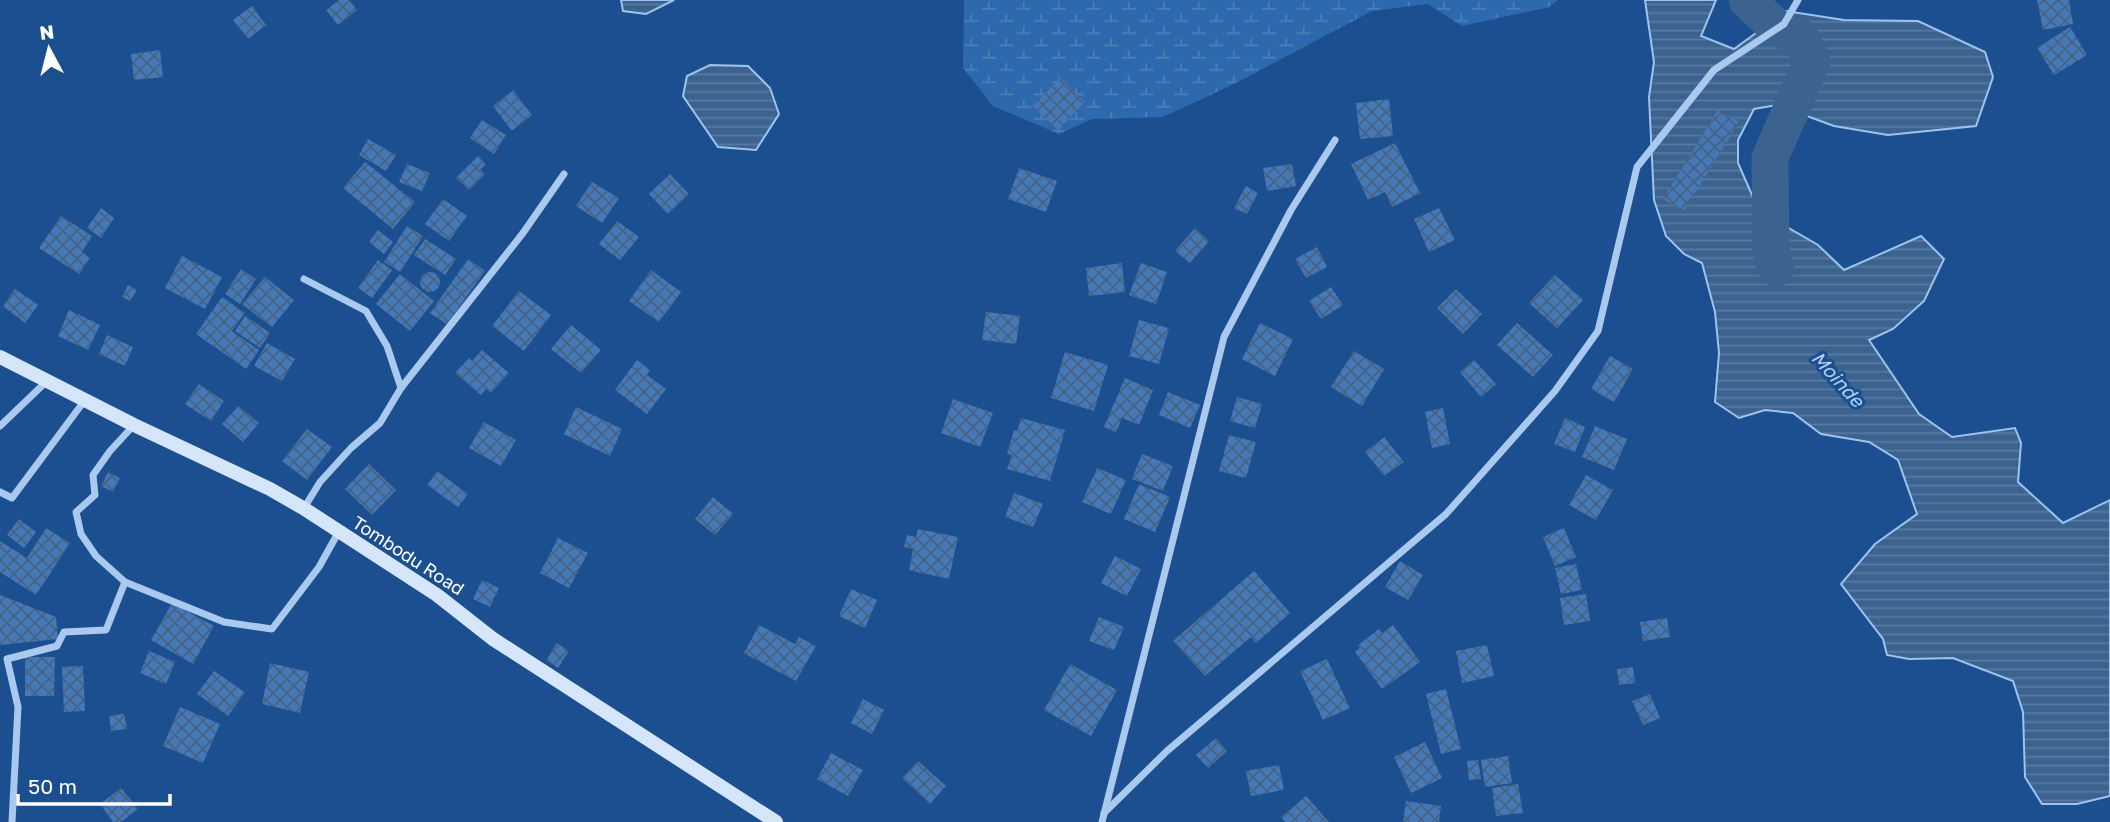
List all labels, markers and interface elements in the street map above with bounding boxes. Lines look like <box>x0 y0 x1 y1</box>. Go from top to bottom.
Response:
north arrow <box>14 14 84 84</box>
text: N <box>38 19 55 44</box>
water label: Moinde <box>1807 346 1871 413</box>
street label: Tombodu Road <box>349 511 469 599</box>
scale bar <box>18 762 170 806</box>
text: 50 m <box>28 773 77 799</box>

